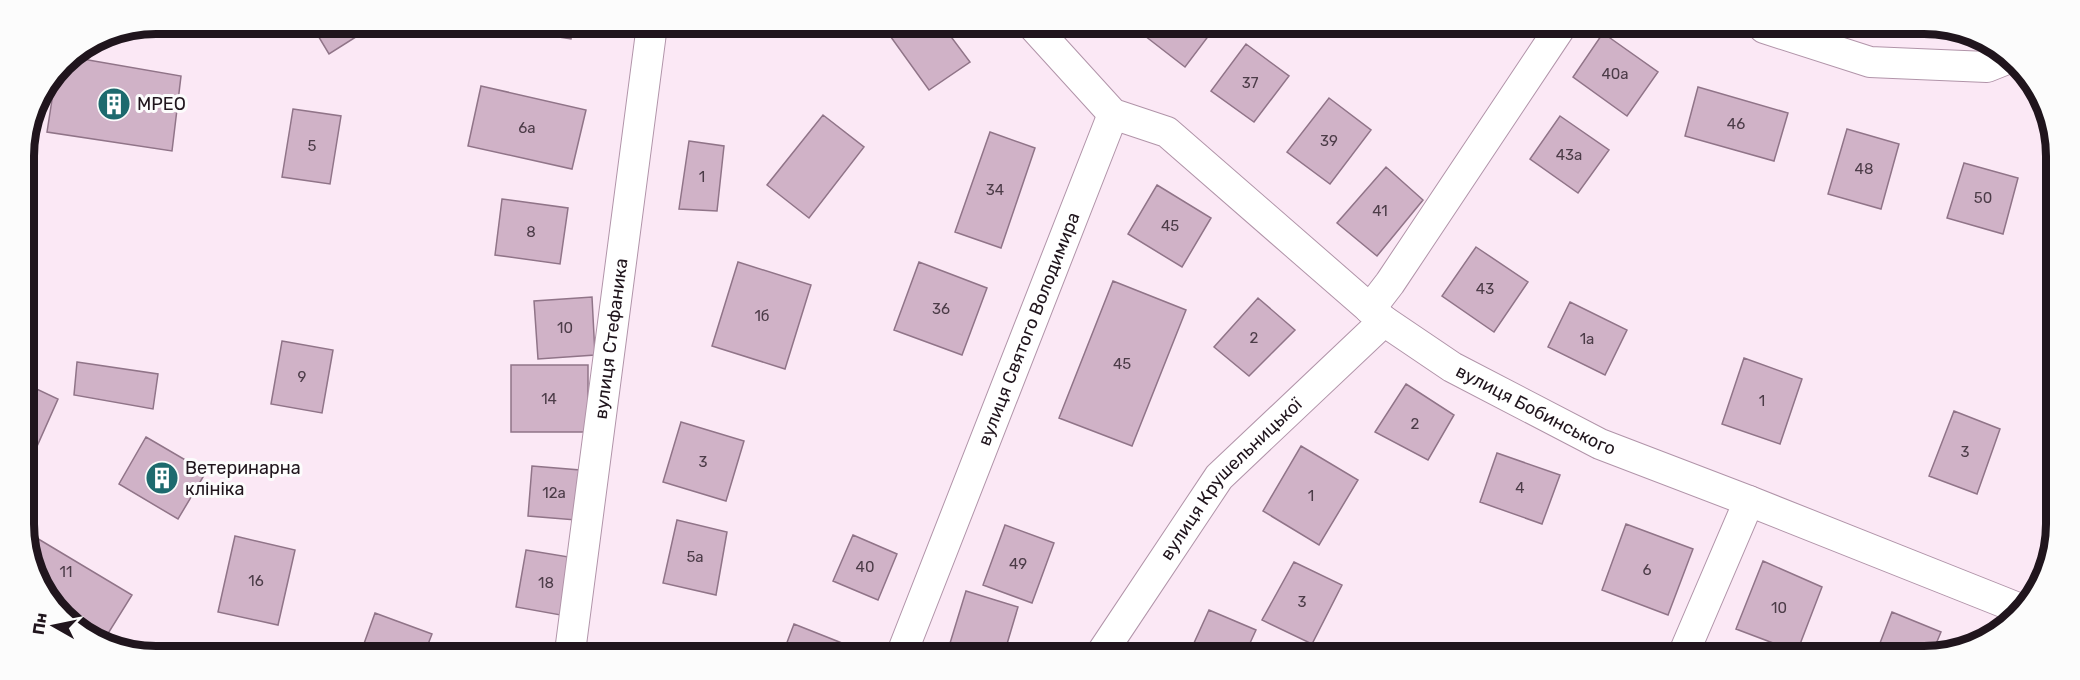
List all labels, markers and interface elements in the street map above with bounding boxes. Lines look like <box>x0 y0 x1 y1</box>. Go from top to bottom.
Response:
house number: 40а <box>1601 65 1629 83</box>
house number: 37 <box>1242 74 1259 92</box>
building icon: МРЕО <box>96 86 132 122</box>
place label: МРЕО <box>137 93 186 115</box>
house number: 46 <box>1727 115 1745 133</box>
house number: 6а <box>518 119 536 137</box>
house number: 39 <box>1320 132 1338 150</box>
house number: 5 <box>308 137 317 155</box>
house number: 43а <box>1556 146 1582 164</box>
house number: 48 <box>1855 160 1873 178</box>
house number: 1 <box>699 168 705 186</box>
house number: 34 <box>986 181 1004 199</box>
house number: 50 <box>1974 189 1992 207</box>
house number: 41 <box>1372 202 1388 220</box>
street label: вулиця Святого Володимира <box>973 209 1084 449</box>
house number: 45 <box>1161 217 1179 235</box>
house number: 8 <box>526 223 536 241</box>
street label: вулиця Стефаника <box>590 257 632 420</box>
house number: 43 <box>1476 280 1494 298</box>
house number: 36 <box>932 300 950 318</box>
house number: 1б <box>754 307 770 325</box>
house number: 10 <box>557 319 573 337</box>
house number: 2 <box>1250 329 1259 347</box>
house number: 1а <box>1580 330 1594 348</box>
house number: 45 <box>1113 355 1131 373</box>
street label: вулиця Бобинського <box>1452 360 1619 460</box>
house number: 9 <box>298 368 307 386</box>
house number: 14 <box>541 390 557 408</box>
house number: 1 <box>1759 392 1765 410</box>
street label: вулиця Крушельницької <box>1156 393 1307 564</box>
house number: 2 <box>1411 415 1420 433</box>
house number: 3 <box>1960 443 1970 461</box>
house number: 3 <box>698 453 708 471</box>
place label: Ветеринарна клініка <box>185 457 301 500</box>
building icon: Ветеринарна клініка <box>144 460 180 496</box>
house number: 4 <box>1515 479 1525 497</box>
house number: 12а <box>542 484 566 502</box>
house number: 1 <box>1308 487 1314 505</box>
house number: 5а <box>686 548 704 566</box>
house number: 49 <box>1009 555 1027 573</box>
house number: 40 <box>856 558 874 576</box>
house number: 6 <box>1642 561 1652 579</box>
house number: 11 <box>60 563 72 581</box>
house number: 16 <box>248 572 264 590</box>
house number: 18 <box>538 574 554 592</box>
house number: 3 <box>1297 593 1307 611</box>
north arrow <box>24 596 84 656</box>
house number: 10 <box>1771 599 1787 617</box>
text: Пн <box>29 611 51 636</box>

